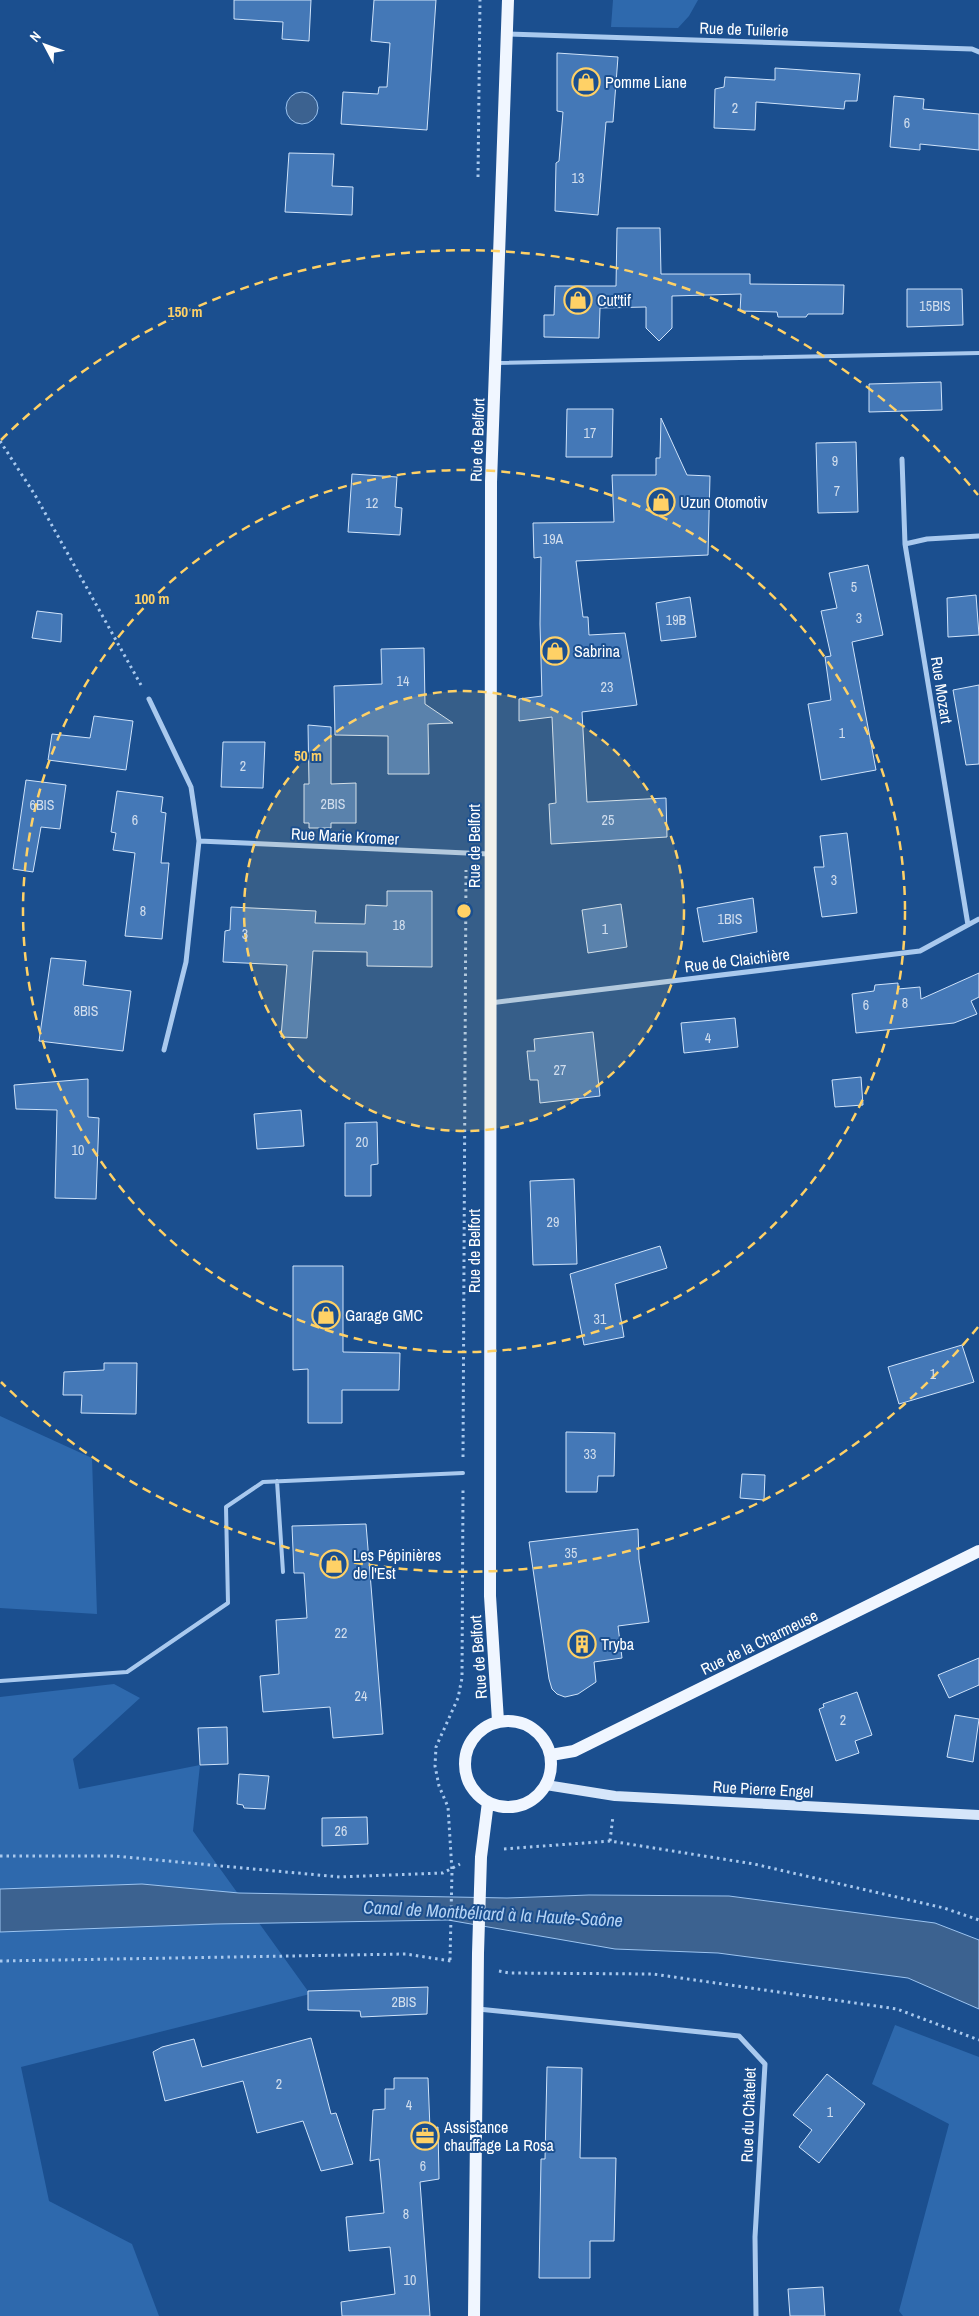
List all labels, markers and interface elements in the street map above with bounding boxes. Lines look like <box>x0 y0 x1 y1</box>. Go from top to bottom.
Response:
street label: Rue de Tuilerie <box>699 16 789 42</box>
north arrow <box>20 20 70 70</box>
text: N <box>26 27 45 46</box>
shop icon: Pomme Liane <box>571 67 601 97</box>
place label: Pomme Liane <box>605 71 687 93</box>
house number: 2 <box>732 99 738 117</box>
house number: 6 <box>904 114 910 132</box>
house number: 13 <box>572 169 584 187</box>
shop icon: Cut'tif <box>563 285 593 315</box>
place label: Cut'tif <box>597 289 631 311</box>
house number: 15BIS <box>919 297 951 315</box>
text: 150 m <box>168 301 202 322</box>
street label: Rue de Belfort <box>465 397 489 482</box>
house number: 17 <box>584 424 596 442</box>
house number: 9 <box>832 452 838 470</box>
house number: 7 <box>834 482 840 500</box>
shop icon: Uzun Otomotiv <box>646 487 676 517</box>
place label: Uzun Otomotiv <box>680 491 768 513</box>
house number: 12 <box>366 494 378 512</box>
house number: 19A <box>543 530 564 548</box>
house number: 5 <box>851 578 857 596</box>
text: 100 m <box>135 588 169 609</box>
house number: 3 <box>856 609 862 627</box>
house number: 19B <box>666 611 687 629</box>
shop icon: Sabrina <box>540 636 570 666</box>
place label: Sabrina <box>574 640 621 662</box>
street label: Rue Mozart <box>926 655 958 726</box>
house number: 14 <box>397 672 410 690</box>
house number: 23 <box>601 678 613 696</box>
house number: 1 <box>839 724 846 742</box>
text: 50 m <box>294 745 322 766</box>
house number: 2 <box>240 757 246 775</box>
house number: 2BIS <box>321 795 346 813</box>
house number: 6BIS <box>30 796 55 814</box>
street label: Rue de Belfort <box>463 804 485 888</box>
house number: 6 <box>132 811 138 829</box>
house number: 25 <box>602 811 614 829</box>
street label: Rue Marie Kromer <box>291 822 400 850</box>
house number: 3 <box>831 871 837 889</box>
house number: 8 <box>140 902 146 920</box>
centre of rings <box>455 902 473 920</box>
house number: 1BIS <box>718 910 743 928</box>
house number: 18 <box>393 916 405 934</box>
house number: 1 <box>602 920 609 938</box>
house number: 3 <box>242 925 248 943</box>
street label: Rue de Claichière <box>683 943 791 977</box>
house number: 8 <box>902 994 908 1012</box>
house number: 6 <box>863 996 869 1014</box>
house number: 8BIS <box>74 1002 99 1020</box>
house number: 4 <box>705 1029 712 1047</box>
house number: 27 <box>554 1061 566 1079</box>
house number: 20 <box>356 1133 368 1151</box>
house number: 10 <box>72 1141 84 1159</box>
street label: Rue de Belfort <box>463 1209 485 1293</box>
house number: 29 <box>547 1213 559 1231</box>
shop icon: Garage GMC <box>311 1300 341 1330</box>
place label: Garage GMC <box>345 1304 423 1326</box>
house number: 31 <box>594 1310 607 1328</box>
house number: 1 <box>930 1365 937 1383</box>
house number: 33 <box>584 1445 596 1463</box>
place label: Les Pépinières de l'Est <box>353 1544 441 1584</box>
house number: 35 <box>565 1544 577 1562</box>
shop icon: Les Pépinières de l'Est <box>319 1549 349 1579</box>
street label: Rue de la Charmeuse <box>697 1604 821 1680</box>
street label: Rue de Belfort <box>464 1614 492 1700</box>
house number: 22 <box>335 1624 347 1642</box>
building icon: Tryba <box>567 1629 597 1659</box>
place label: Tryba <box>601 1633 635 1655</box>
house number: 24 <box>355 1687 368 1705</box>
house number: 2 <box>840 1711 846 1729</box>
street label: Rue Pierre Engel <box>712 1775 814 1803</box>
house number: 26 <box>335 1822 347 1840</box>
water label: Canal de Montbéliard à la Haute-Saône <box>362 1894 624 1933</box>
house number: 2BIS <box>392 1993 417 2011</box>
street label: Rue du Châtelet <box>735 2067 761 2163</box>
house number: 2 <box>276 2075 282 2093</box>
house number: 4 <box>406 2096 413 2114</box>
house number: 1 <box>827 2103 834 2121</box>
place label: Assistance chauffage La Rosa <box>443 2116 555 2156</box>
office icon: Assistance chauffage La Rosa <box>410 2121 440 2151</box>
house number: 6 <box>420 2157 426 2175</box>
house number: 8 <box>403 2205 409 2223</box>
house number: 10 <box>404 2271 416 2289</box>

